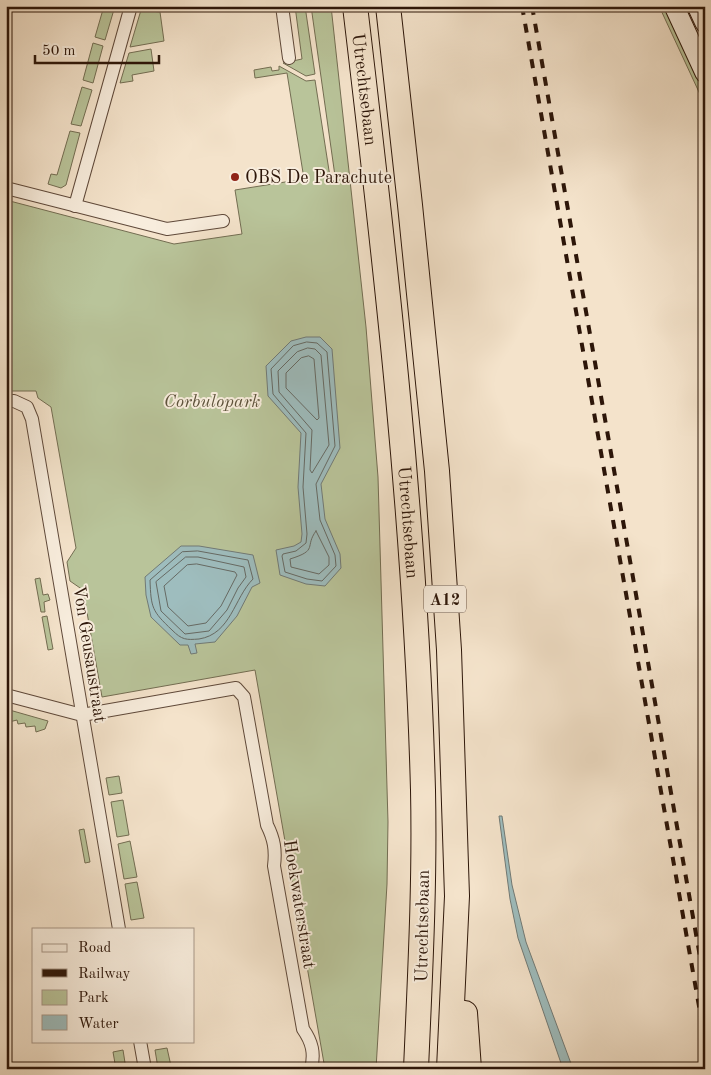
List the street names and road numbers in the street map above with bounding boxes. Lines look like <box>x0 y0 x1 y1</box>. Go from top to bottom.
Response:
street label: Utrechtsebaan <box>348 32 379 147</box>
street label: Utrechtsebaan <box>394 465 421 579</box>
street label: Von Geusaustraat <box>69 584 109 724</box>
road number: A12 <box>424 586 466 612</box>
street label: Hoekwaterstraat <box>280 838 318 970</box>
street label: Utrechtsebaan <box>413 869 433 983</box>

